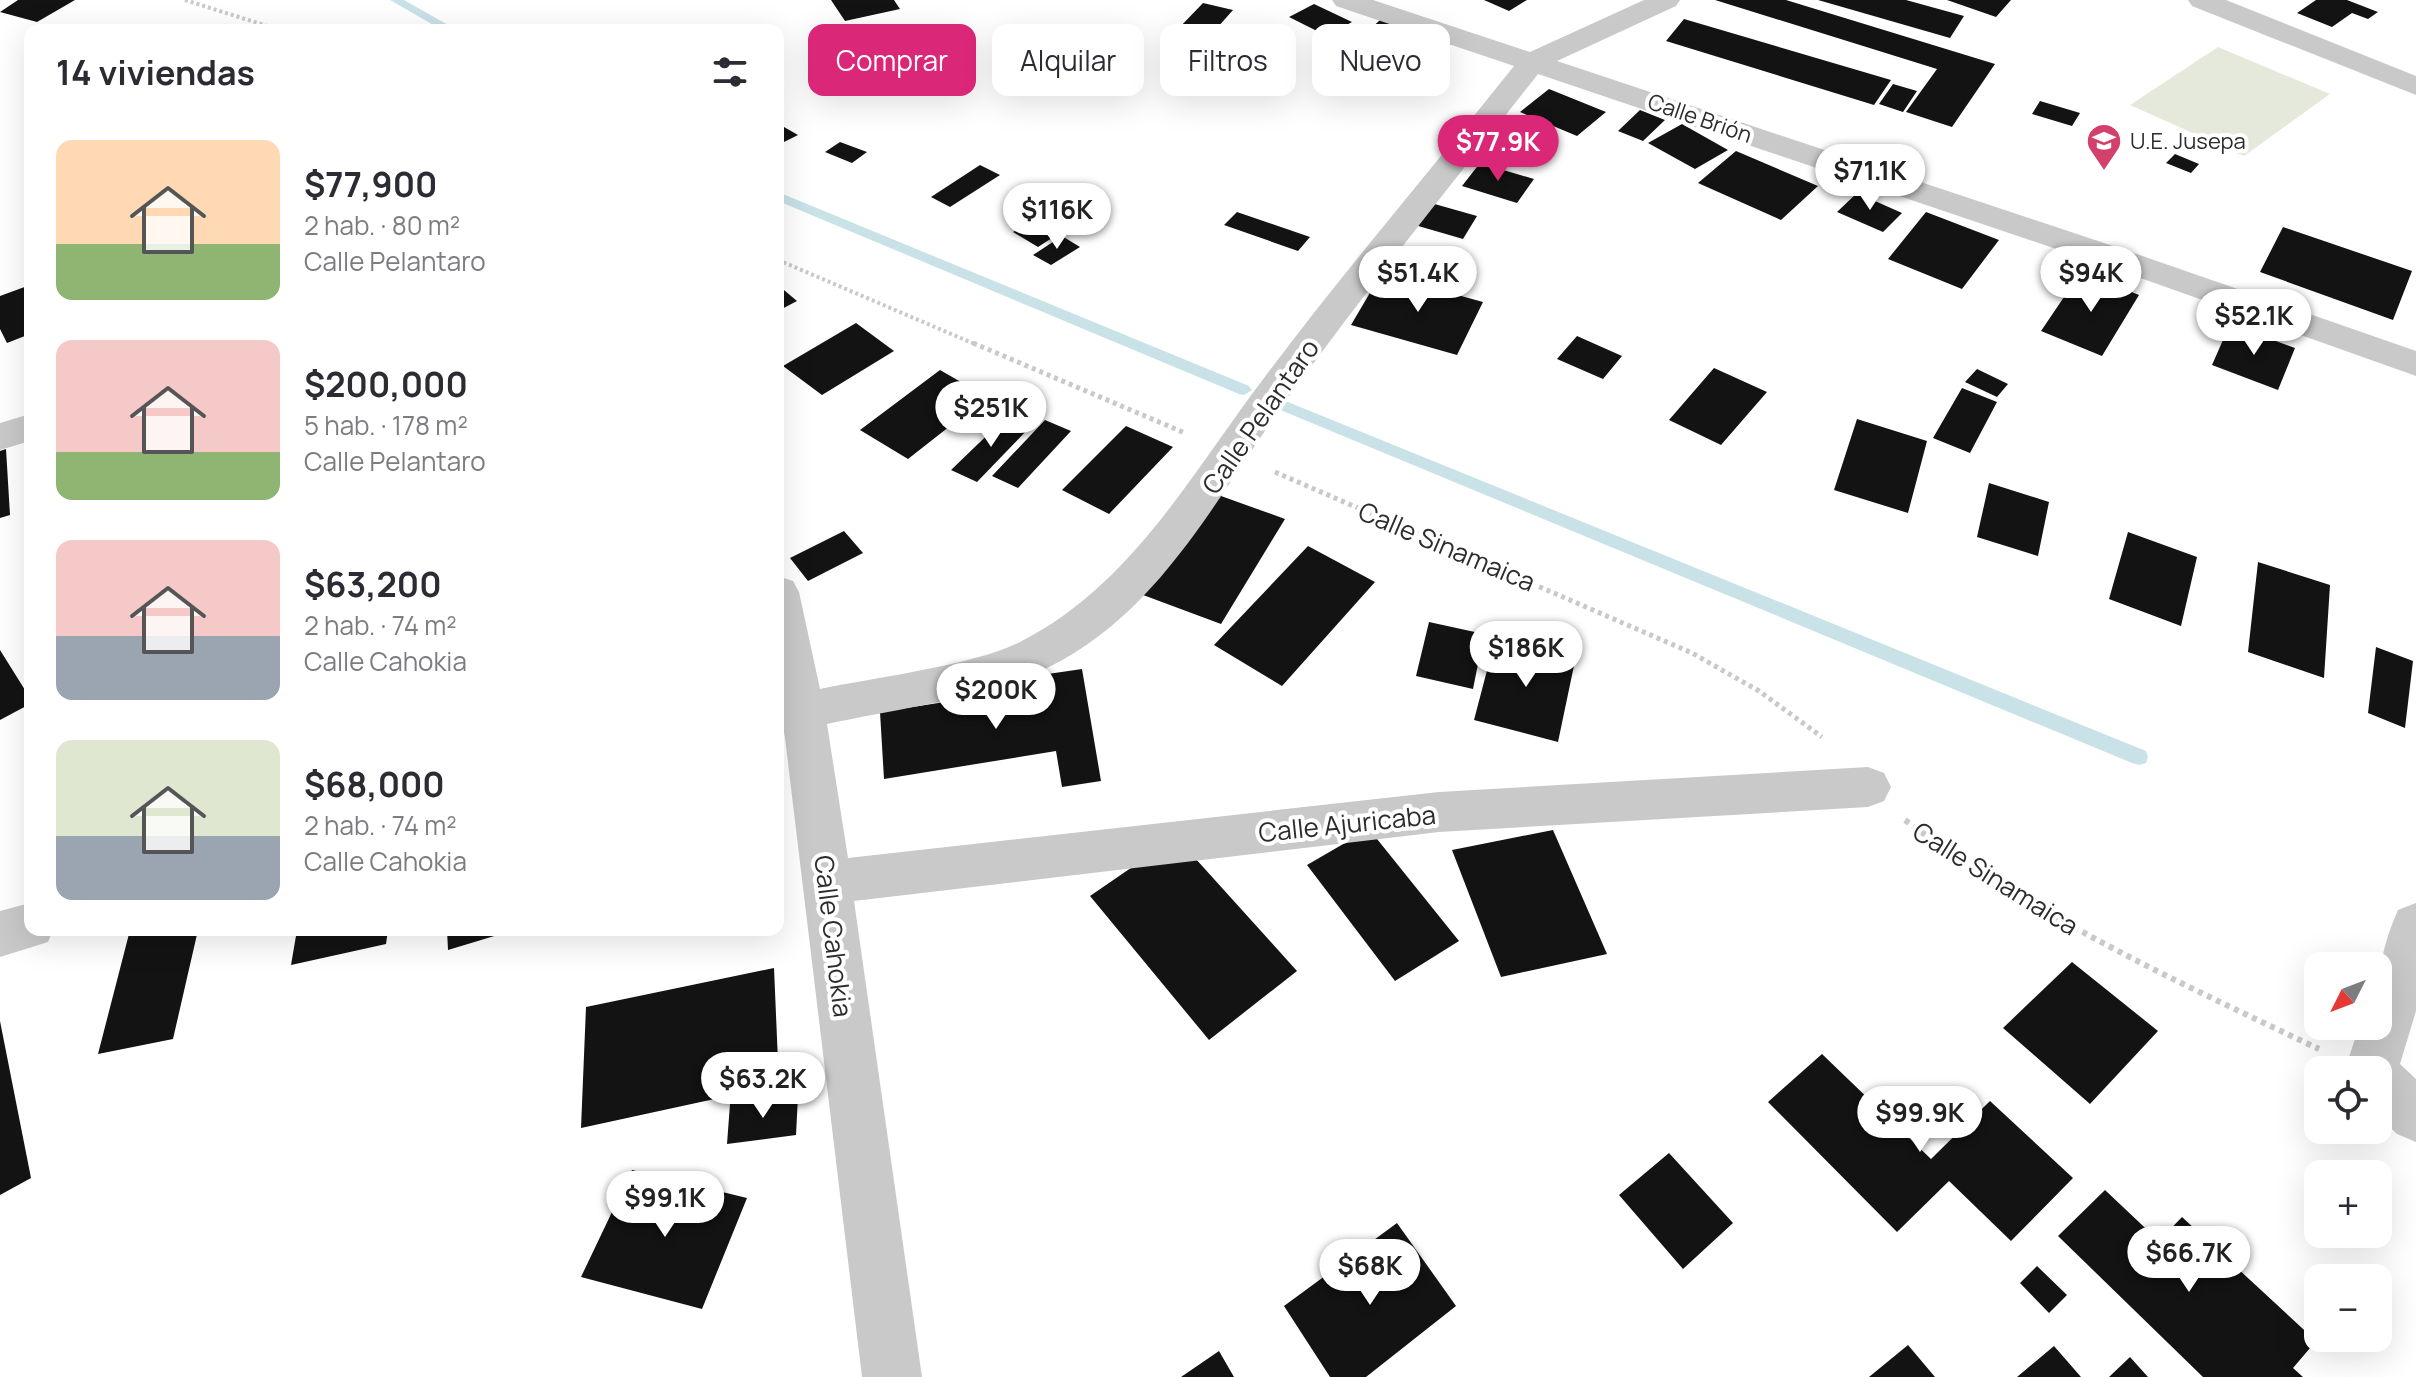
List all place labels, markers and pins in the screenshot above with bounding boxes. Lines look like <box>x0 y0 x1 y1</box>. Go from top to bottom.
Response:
pin: $77.9K <box>1433 115 1563 183</box>
school or university icon: U.E. Jusepa <box>2085 122 2123 172</box>
place label: U.E. Jusepa <box>2130 126 2246 156</box>
pin: $71.1K <box>1805 144 1935 212</box>
pin: $116K <box>1001 183 1113 251</box>
pin: $51.4K <box>1353 246 1483 314</box>
pin: $94K <box>2044 246 2138 314</box>
pin: $52.1K <box>2189 289 2319 357</box>
pin: $251K <box>935 381 1047 449</box>
pin: $186K <box>1470 621 1582 689</box>
pin: $200K <box>940 663 1052 731</box>
pin: $63.2K <box>698 1052 828 1120</box>
pin: $99.9K <box>1855 1086 1985 1154</box>
pin: $99.1K <box>600 1171 730 1239</box>
pin: $66.7K <box>2124 1226 2254 1294</box>
pin: $68K <box>1323 1239 1417 1307</box>

